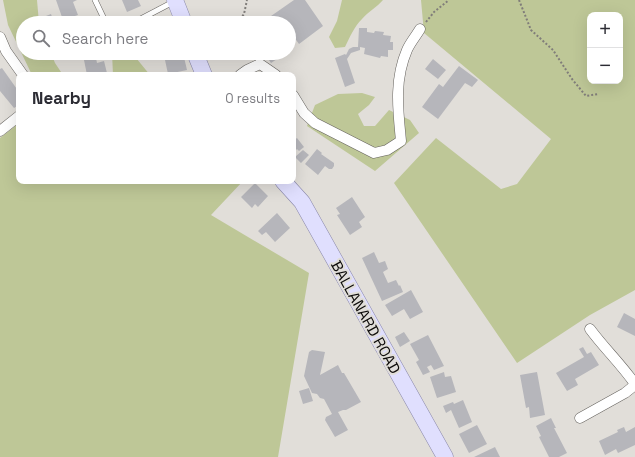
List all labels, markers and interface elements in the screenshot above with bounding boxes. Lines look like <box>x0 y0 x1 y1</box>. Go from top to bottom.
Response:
map controls <box>587 12 623 84</box>
button: + <box>587 12 623 48</box>
search box <box>16 16 296 60</box>
icon: search <box>30 27 52 49</box>
text: Search here <box>62 29 148 48</box>
button: − <box>587 48 623 84</box>
text: Nearby <box>32 87 91 109</box>
text: 0 results <box>225 90 280 107</box>
street label: BALLANARD ROAD <box>327 257 405 377</box>

